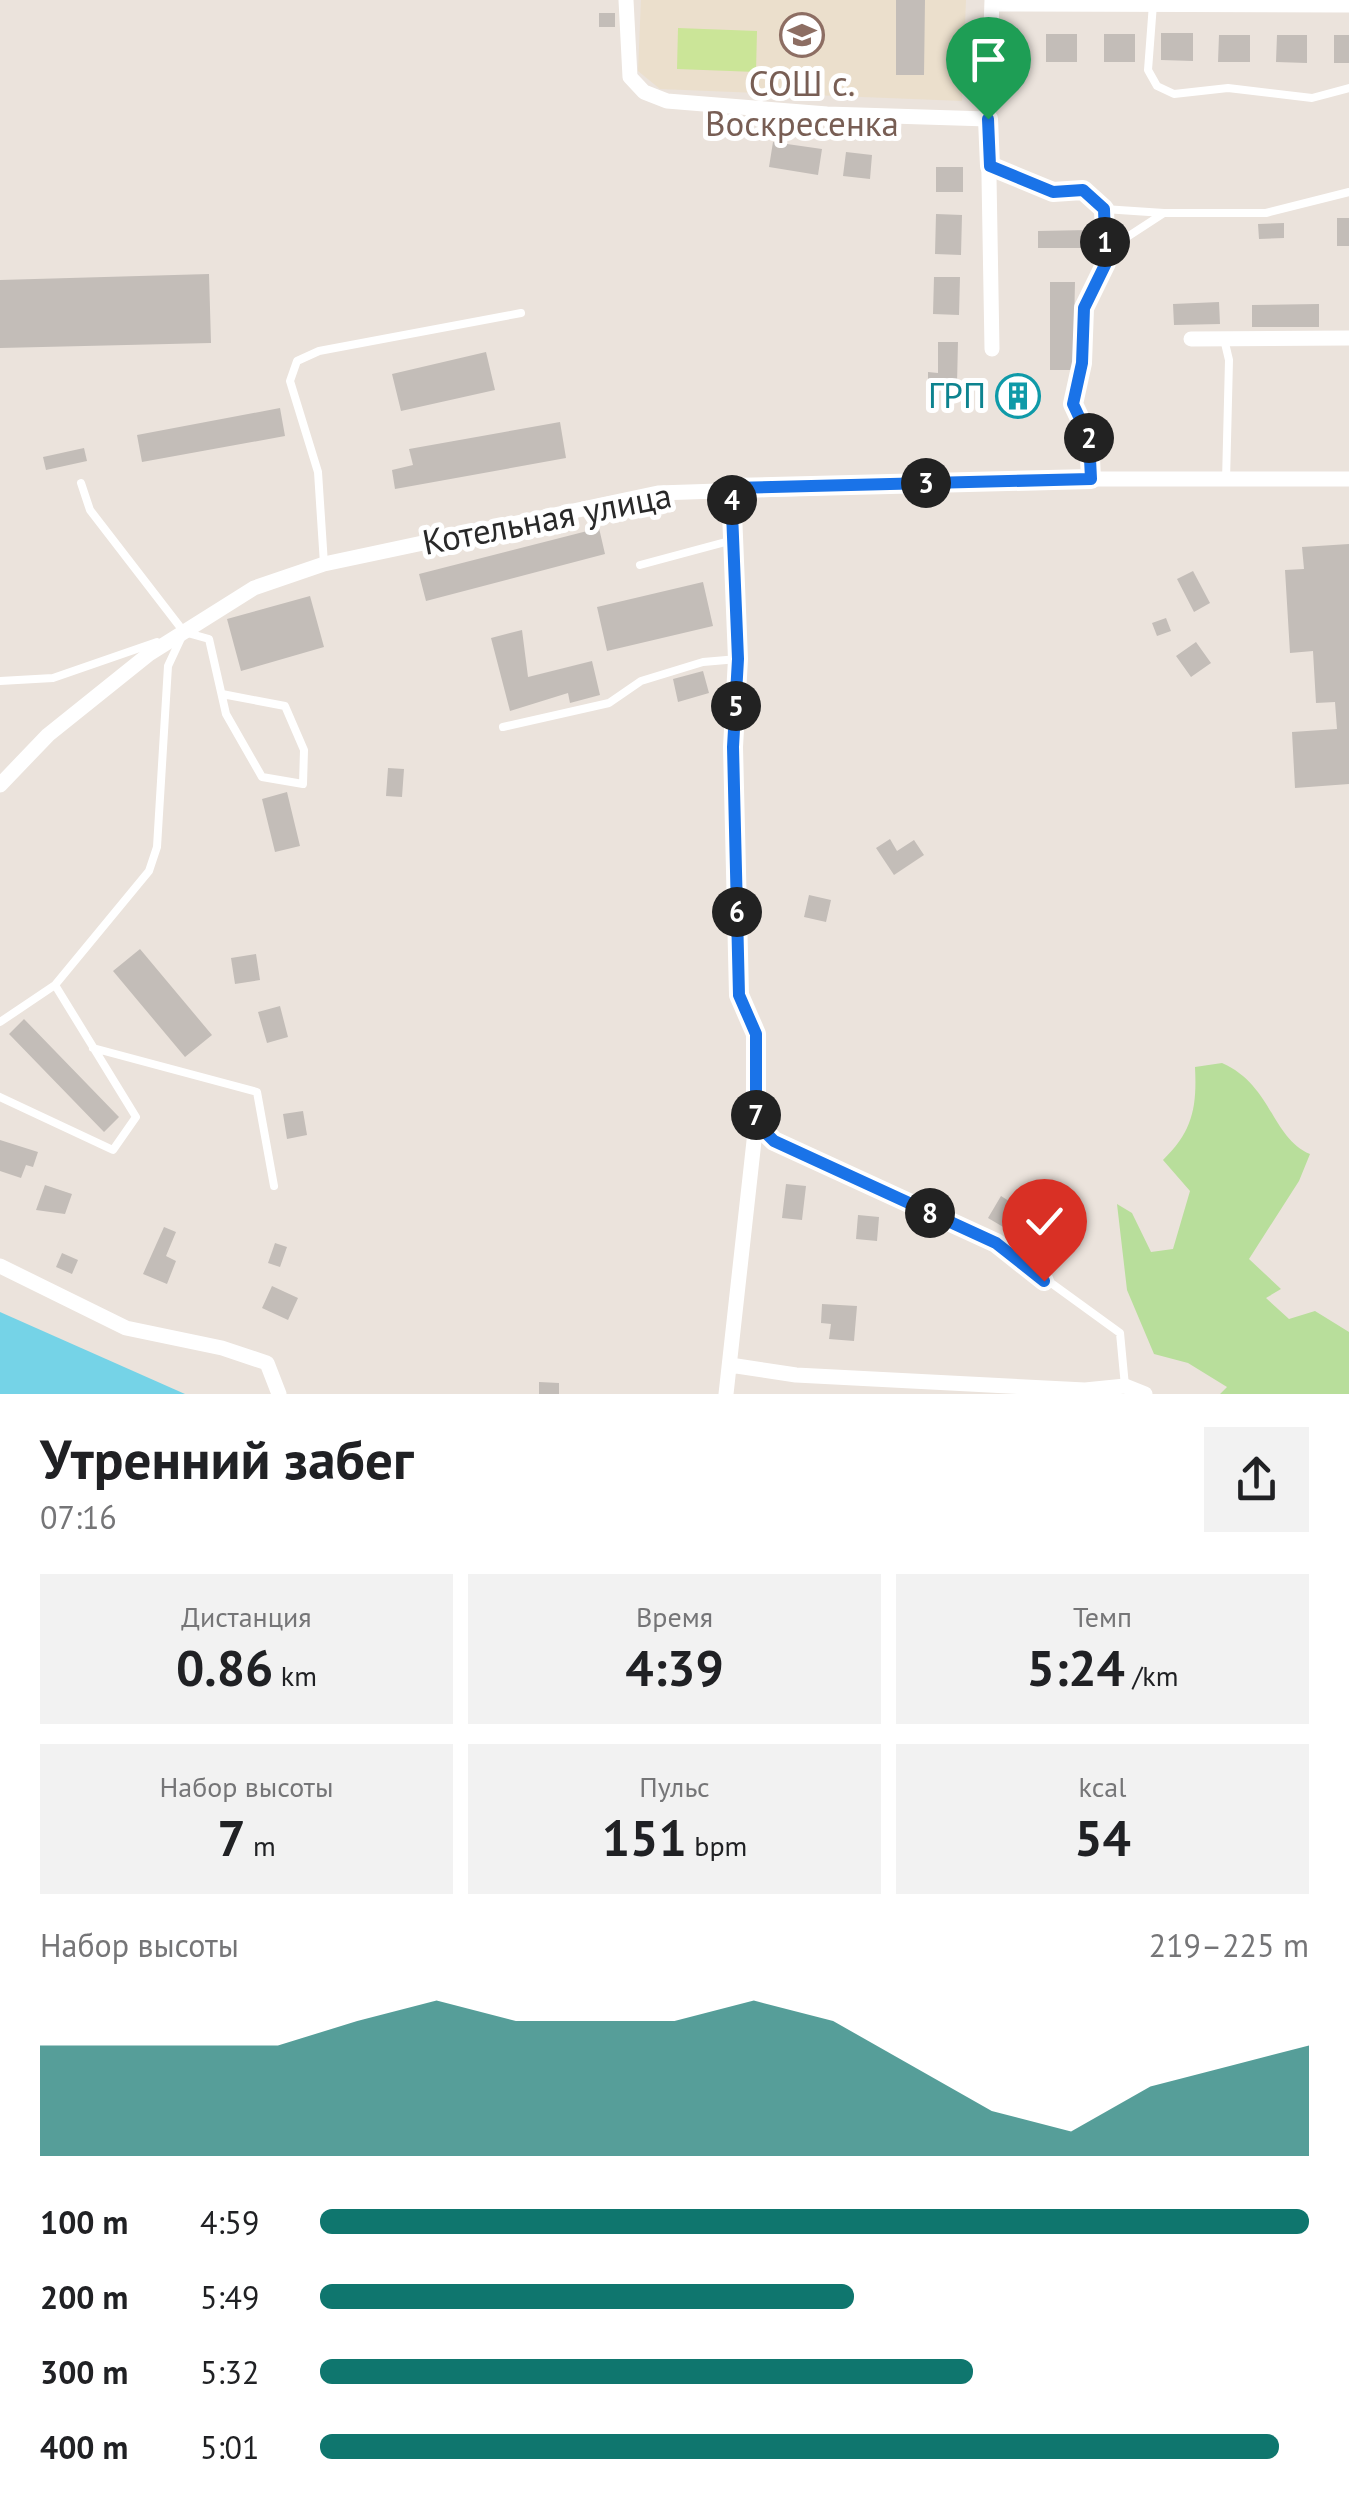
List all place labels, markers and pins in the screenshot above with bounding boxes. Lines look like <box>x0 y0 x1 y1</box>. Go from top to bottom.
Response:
school or university icon: СОШ с. Воскресенка <box>779 12 825 58</box>
pin <box>946 17 1031 120</box>
place label: СОШ с. Воскресенка <box>705 60 899 146</box>
pin: 1 <box>1080 217 1130 267</box>
place label: ГРП <box>928 372 986 418</box>
building icon: ГРП <box>995 373 1041 419</box>
pin: 2 <box>1064 413 1114 463</box>
pin: 3 <box>901 458 951 508</box>
pin: 4 <box>707 475 757 525</box>
pin: 5 <box>711 681 761 731</box>
pin: 6 <box>712 887 762 937</box>
pin: 7 <box>731 1090 781 1140</box>
pin <box>1002 1179 1087 1282</box>
pin: 8 <box>905 1188 955 1238</box>

